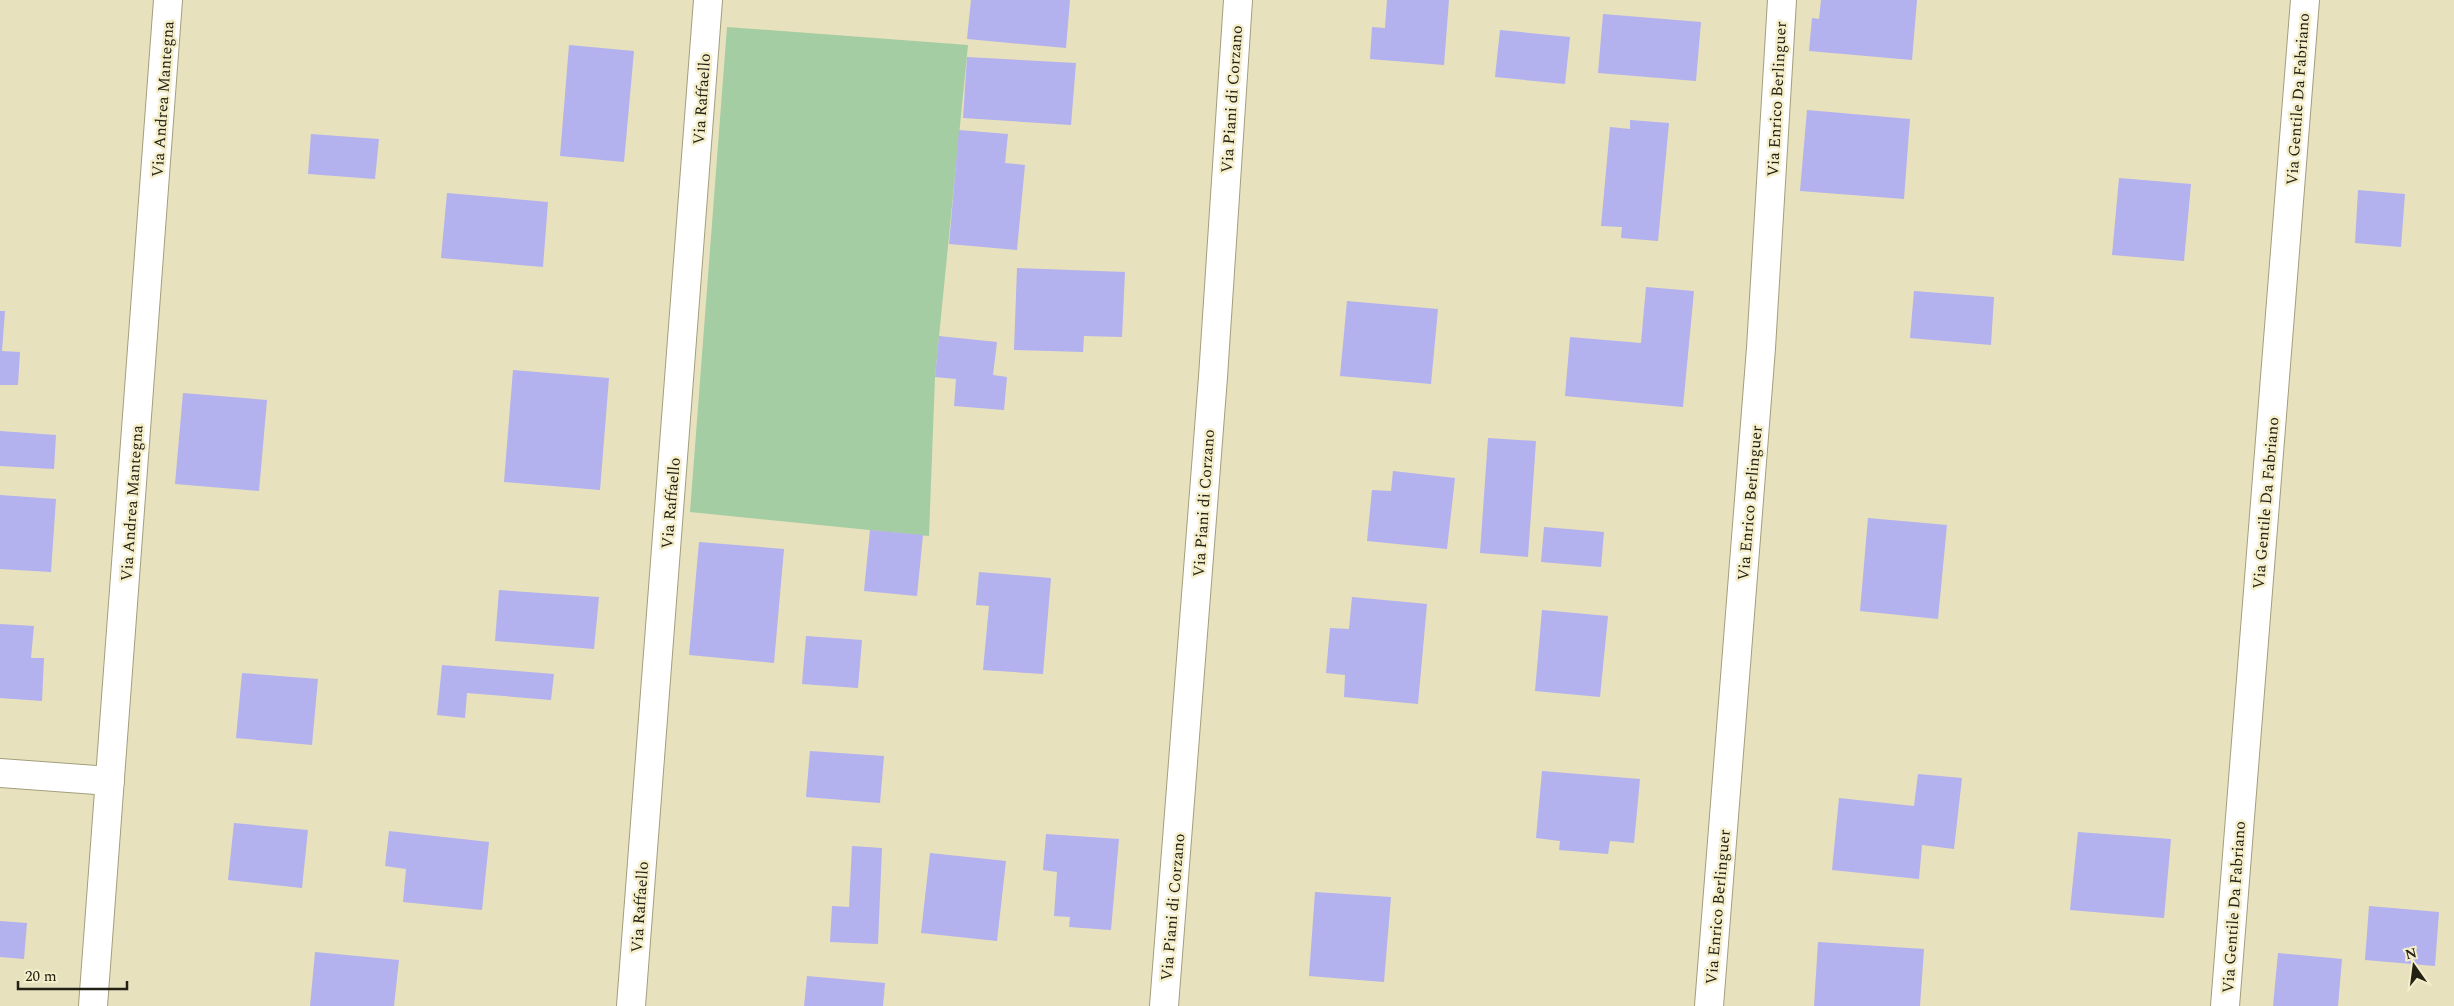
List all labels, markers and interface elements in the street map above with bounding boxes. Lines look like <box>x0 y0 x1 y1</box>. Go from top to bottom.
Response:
street label: Via Gentile Da Fabriano <box>2280 12 2316 186</box>
street label: Via Andrea Mantegna <box>146 20 180 178</box>
street label: Via Enrico Berlinguer <box>1761 21 1793 177</box>
street label: Via Piani di Corzano <box>1215 24 1249 174</box>
street label: Via Raffaello <box>687 53 717 146</box>
street label: Via Gentile Da Fabriano <box>2247 416 2285 590</box>
street label: Via Andrea Mantegna <box>115 424 149 582</box>
street label: Via Enrico Berlinguer <box>1731 425 1769 582</box>
street label: Via Piani di Corzano <box>1187 428 1221 578</box>
street label: Via Raffaello <box>655 456 687 550</box>
street label: Via Gentile Da Fabriano <box>2216 820 2252 994</box>
street label: Via Enrico Berlinguer <box>1699 829 1737 986</box>
street label: Via Piani di Corzano <box>1155 832 1191 982</box>
street label: Via Raffaello <box>625 861 655 954</box>
north arrow <box>2389 941 2439 991</box>
text: N <box>2403 942 2419 965</box>
scale bar <box>18 958 126 990</box>
text: 20 m <box>25 965 57 988</box>

